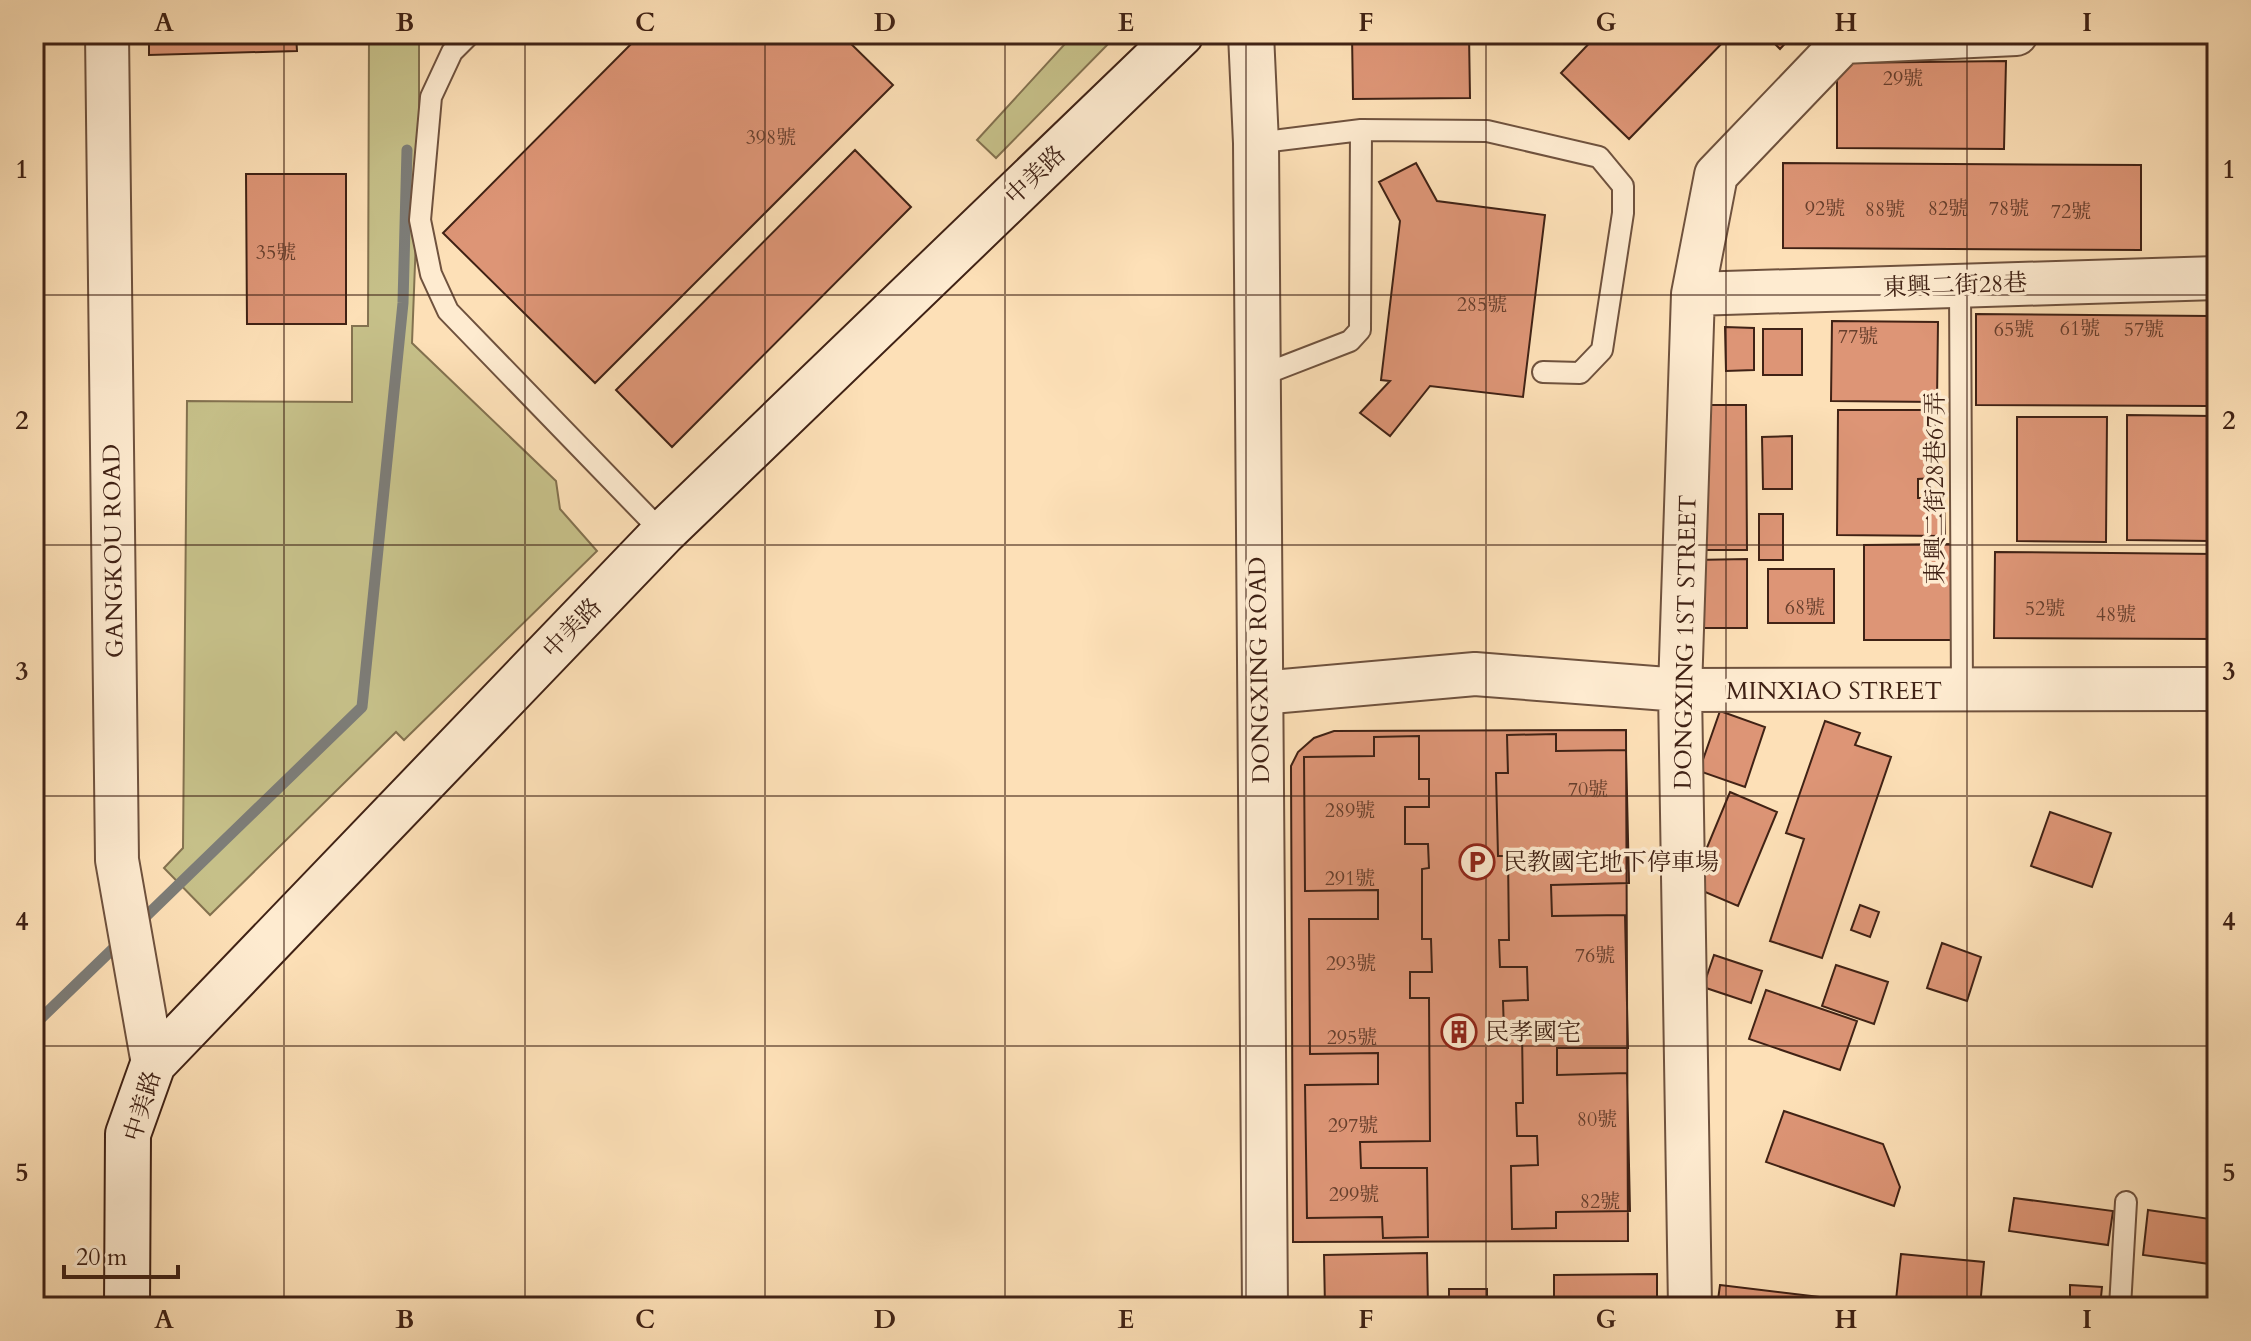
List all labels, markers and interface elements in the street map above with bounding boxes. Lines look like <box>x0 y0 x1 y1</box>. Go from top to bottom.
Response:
text: A <box>154 5 174 40</box>
text: B <box>396 5 414 40</box>
text: C <box>635 5 655 40</box>
text: D <box>874 5 896 40</box>
text: E <box>1118 5 1134 40</box>
text: F <box>1358 5 1374 40</box>
text: G <box>1595 5 1617 40</box>
text: H <box>1835 5 1858 40</box>
text: I <box>2082 5 2092 40</box>
house number: 29號 <box>1883 65 1923 92</box>
house number: 398號 <box>746 124 796 151</box>
street label: 中美路 <box>998 138 1073 212</box>
text: 1 <box>15 152 29 187</box>
text: 1 <box>2222 152 2236 187</box>
house number: 92號 <box>1805 195 1845 222</box>
house number: 82號 <box>1928 195 1968 222</box>
house number: 78號 <box>1989 195 2029 222</box>
house number: 88號 <box>1865 196 1905 223</box>
house number: 72號 <box>2051 198 2091 225</box>
house number: 35號 <box>256 239 296 266</box>
street label: 東興二街28巷 <box>1882 266 2028 305</box>
house number: 285號 <box>1457 291 1507 318</box>
house number: 61號 <box>2060 315 2100 342</box>
house number: 65號 <box>1994 316 2034 343</box>
house number: 57號 <box>2124 316 2164 343</box>
house number: 77號 <box>1838 323 1878 350</box>
street label: 東興二街28巷67弄 <box>1919 391 1952 585</box>
text: 2 <box>15 403 29 438</box>
text: 2 <box>2222 403 2236 438</box>
street label: GANGKOU ROAD <box>95 444 132 658</box>
street label: DONGXING 1ST STREET <box>1666 494 1705 790</box>
street label: DONGXING ROAD <box>1241 556 1278 784</box>
street label: 中美路 <box>535 591 609 666</box>
house number: 68號 <box>1785 594 1825 621</box>
house number: 52號 <box>2025 595 2065 622</box>
house number: 48號 <box>2096 601 2136 628</box>
text: 3 <box>15 654 29 689</box>
text: 3 <box>2222 654 2236 689</box>
street label: MINXIAO STREET <box>1726 675 1942 708</box>
house number: 70號 <box>1568 776 1608 803</box>
house number: 289號 <box>1325 797 1375 824</box>
parking icon: 民教國宅地下停車場 <box>1458 843 1496 881</box>
place label: 民教國宅地下停車場 <box>1503 846 1719 879</box>
house number: 291號 <box>1325 865 1375 892</box>
text: 4 <box>15 904 29 939</box>
text: 4 <box>2222 904 2236 939</box>
house number: 76號 <box>1575 942 1615 969</box>
house number: 293號 <box>1326 950 1376 977</box>
building icon: 民孝國宅 <box>1440 1013 1478 1051</box>
place label: 民孝國宅 <box>1485 1016 1581 1049</box>
house number: 295號 <box>1327 1024 1377 1051</box>
street label: 中美路 <box>116 1067 169 1145</box>
house number: 80號 <box>1577 1106 1617 1133</box>
house number: 297號 <box>1328 1112 1378 1139</box>
text: 5 <box>15 1155 29 1190</box>
text: 5 <box>2222 1155 2236 1190</box>
house number: 299號 <box>1329 1181 1379 1208</box>
house number: 82號 <box>1580 1188 1620 1215</box>
scale bar <box>64 1229 178 1279</box>
text: 20 m <box>76 1241 128 1274</box>
text: A <box>154 1302 174 1337</box>
text: B <box>396 1302 414 1337</box>
text: C <box>635 1302 655 1337</box>
text: D <box>874 1302 896 1337</box>
text: E <box>1118 1302 1134 1337</box>
text: F <box>1358 1302 1374 1337</box>
text: G <box>1595 1302 1617 1337</box>
text: H <box>1835 1302 1858 1337</box>
text: I <box>2082 1302 2092 1337</box>

